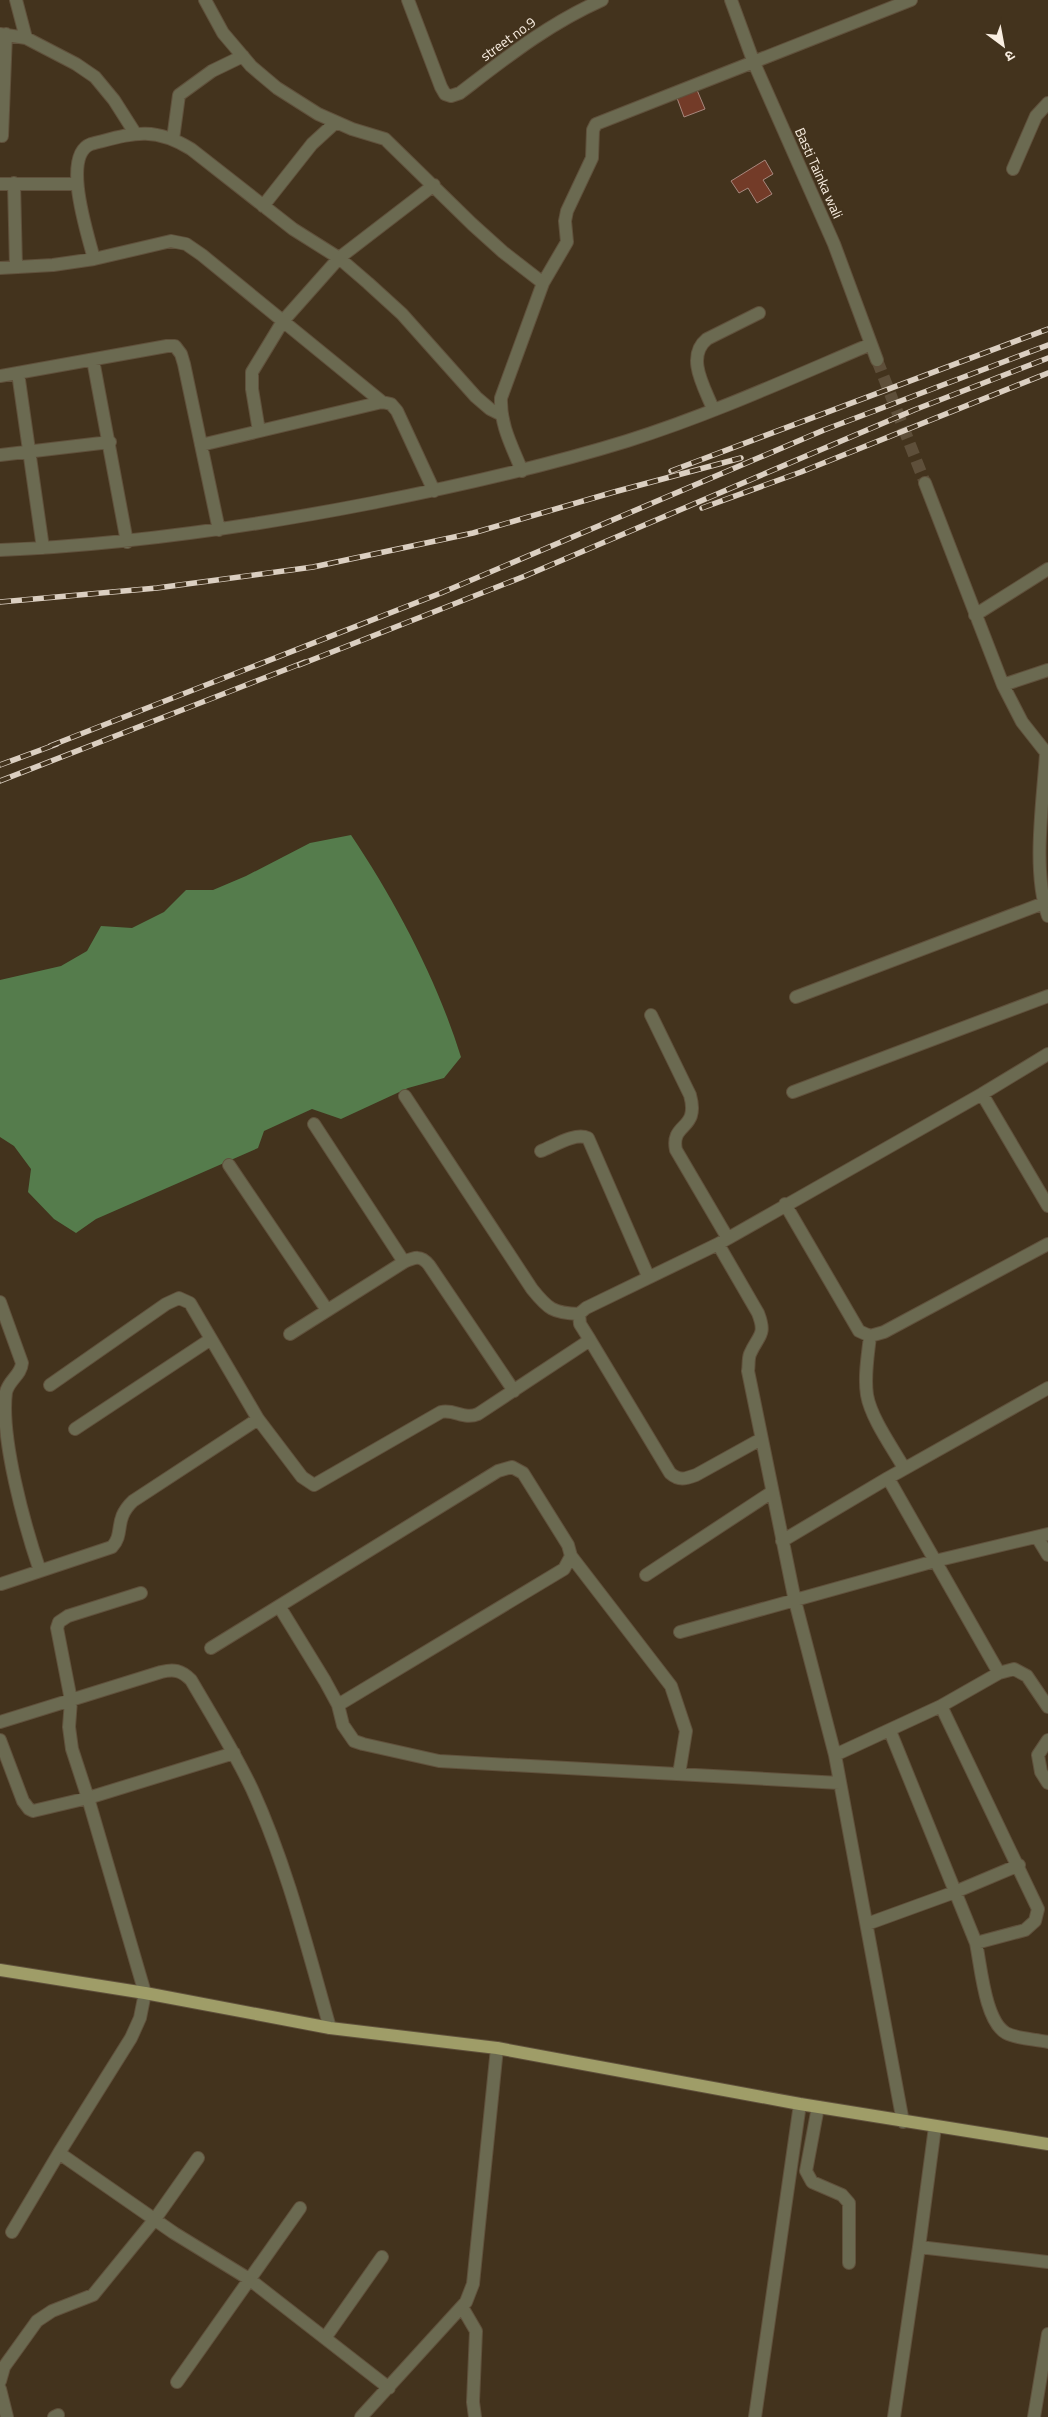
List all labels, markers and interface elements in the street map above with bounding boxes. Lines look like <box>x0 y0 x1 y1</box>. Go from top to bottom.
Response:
street label: street no.9 <box>476 11 540 66</box>
north arrow <box>978 20 1028 70</box>
text: उ <box>1000 45 1019 68</box>
street label: Basti Tainka wali <box>790 124 849 222</box>

